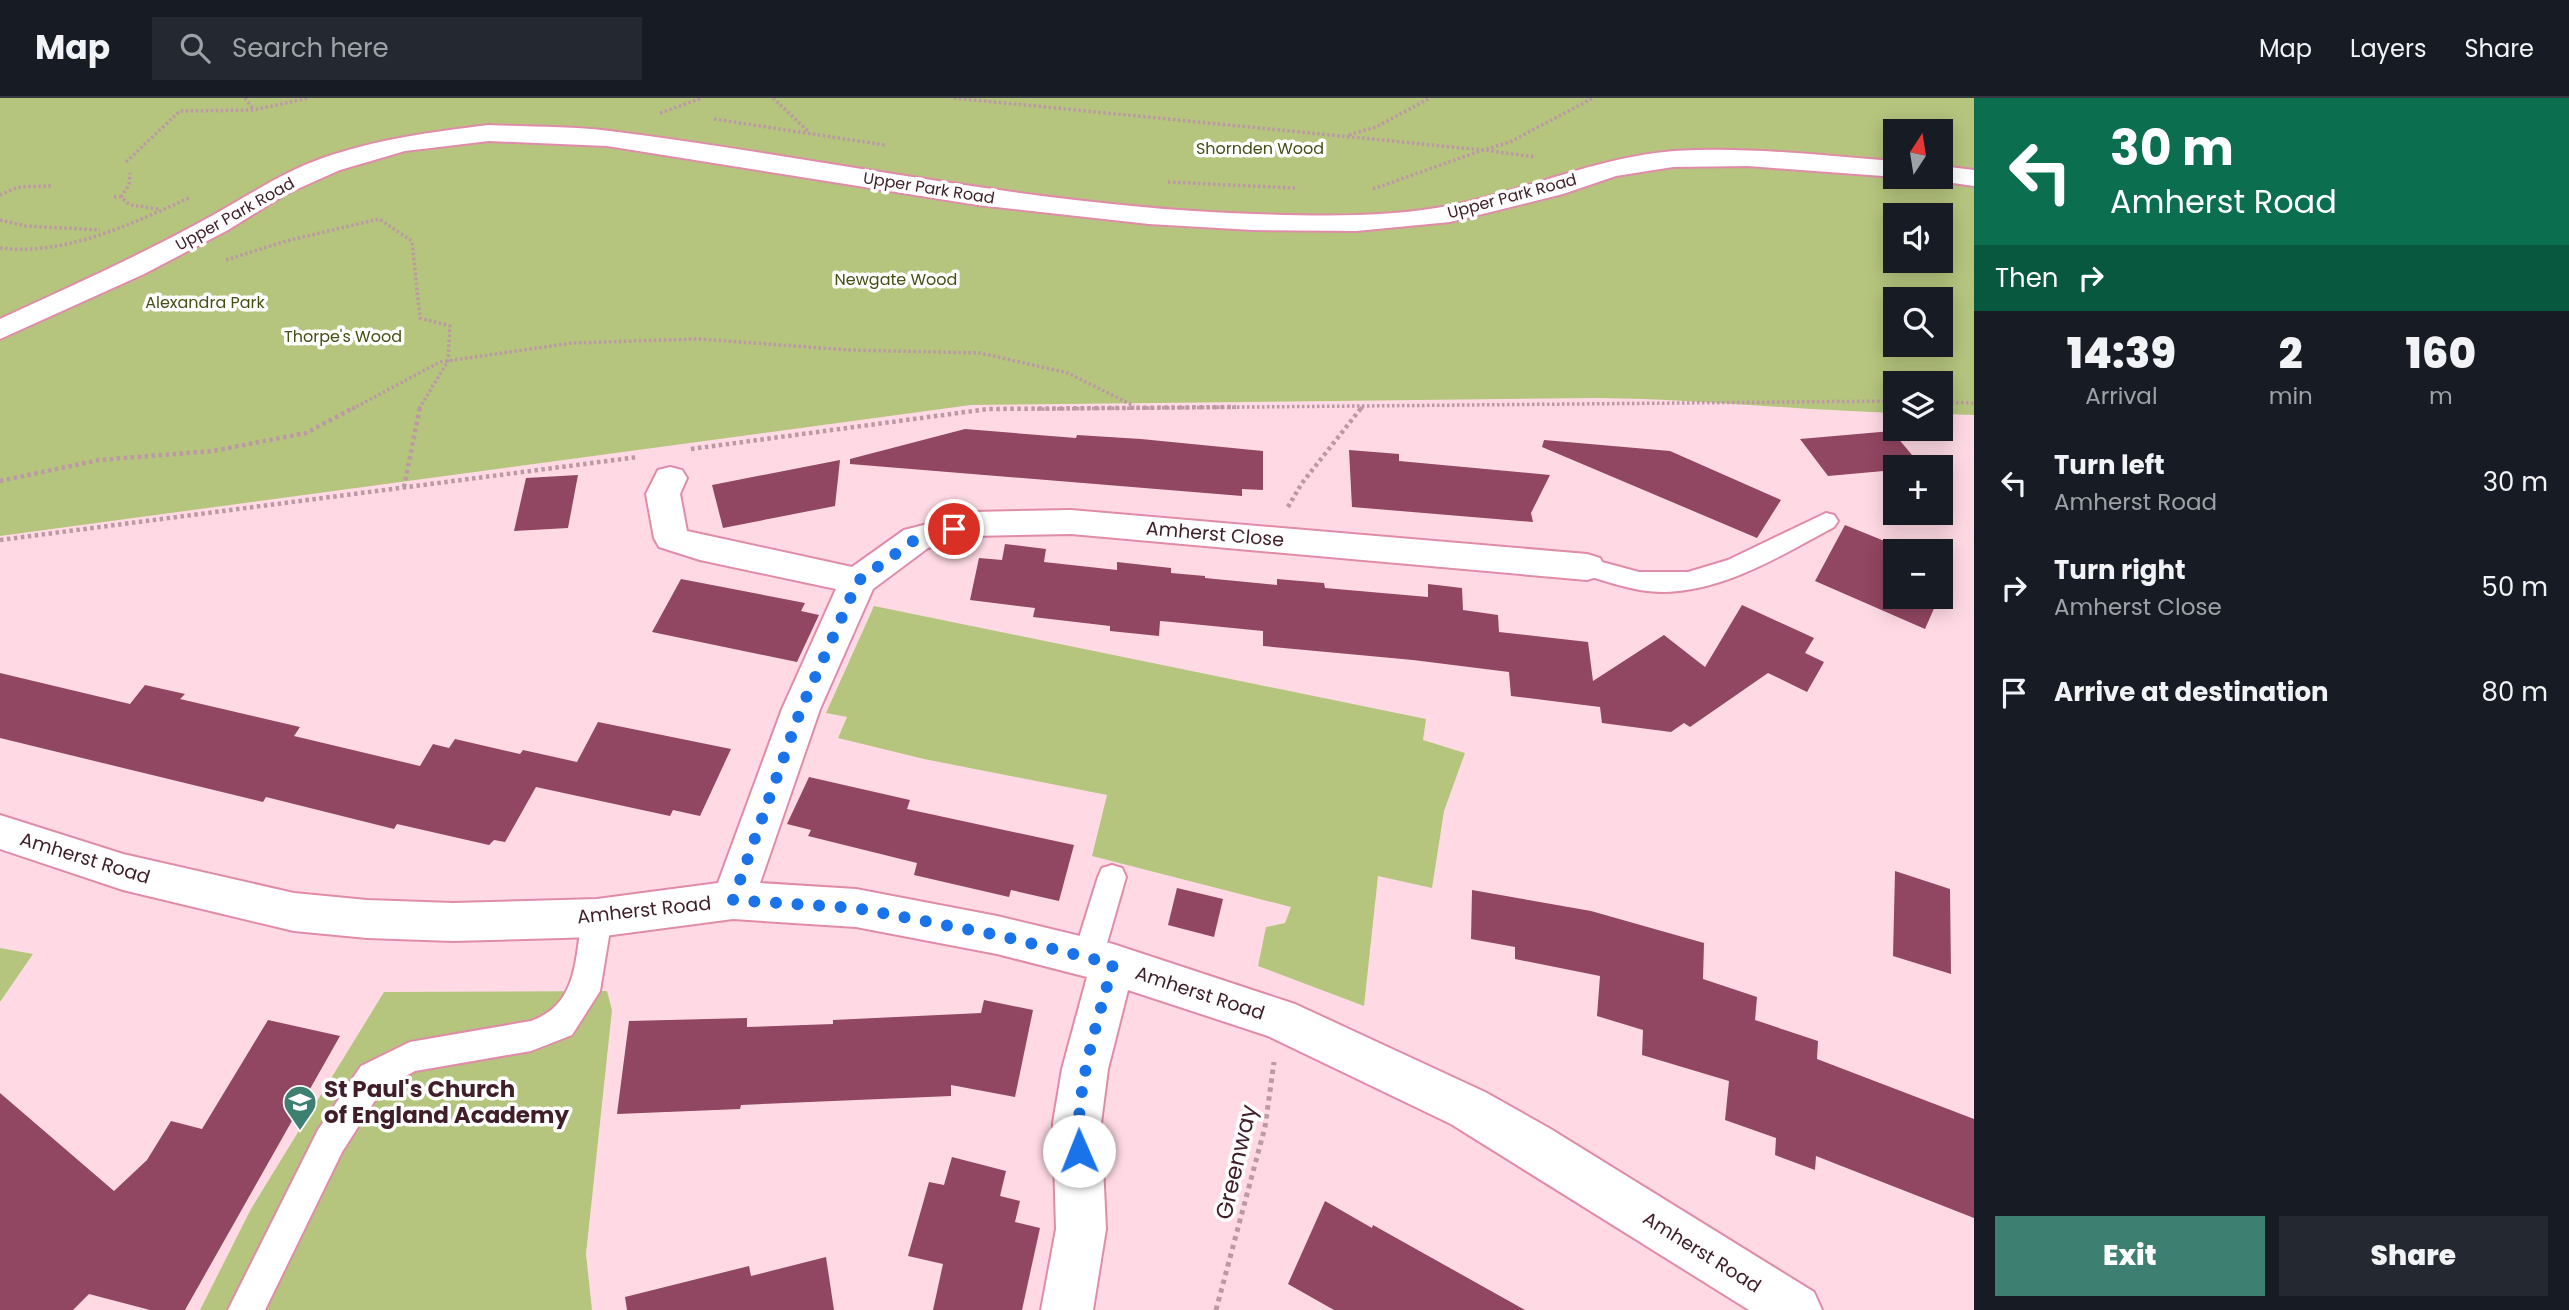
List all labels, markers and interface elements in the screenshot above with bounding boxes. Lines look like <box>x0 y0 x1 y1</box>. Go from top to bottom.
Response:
search box <box>152 17 642 80</box>
text: Map <box>35 24 110 71</box>
icon: search <box>176 29 214 67</box>
text: Search here <box>232 30 389 66</box>
text: Map <box>2259 32 2312 65</box>
text: Layers <box>2350 32 2426 65</box>
text: Share <box>2464 32 2534 65</box>
text: 30 m <box>2110 114 2234 182</box>
north arrow <box>1883 119 1953 189</box>
map controls <box>1883 119 1953 609</box>
icon: left <box>1995 126 2086 217</box>
park label: Shornden Wood <box>1196 137 1324 160</box>
street label: Upper Park Road <box>862 166 996 210</box>
street label: Upper Park Road <box>1445 168 1579 224</box>
street label: Upper Park Road <box>171 172 299 256</box>
text: Amherst Road <box>2110 179 2337 224</box>
button: sound <box>1883 203 1953 273</box>
icon: right <box>2072 259 2110 297</box>
text: Then <box>1995 260 2058 296</box>
park label: Newgate Wood <box>835 268 957 291</box>
button: search <box>1883 287 1953 357</box>
park label: Alexandra Park <box>145 291 266 314</box>
text: 14:39 <box>2067 324 2176 383</box>
text: 2 <box>2279 324 2303 383</box>
text: 160 <box>2406 324 2476 383</box>
park label: Thorpe's Wood <box>284 325 402 348</box>
button: layers <box>1883 371 1953 441</box>
text: Arrival <box>2085 380 2158 412</box>
text: min <box>2269 380 2313 412</box>
text: m <box>2429 380 2453 412</box>
text: Turn left <box>2054 447 2165 483</box>
button: + <box>1883 455 1953 525</box>
icon: left <box>1995 464 2033 502</box>
text: 30 m <box>2483 464 2548 500</box>
text: Amherst Road <box>2054 486 2217 518</box>
pin <box>924 499 984 559</box>
icon: arrive <box>935 510 973 548</box>
street label: Amherst Close <box>1145 515 1285 553</box>
button: − <box>1883 539 1953 609</box>
text: Turn right <box>2054 552 2186 588</box>
icon: right <box>1995 569 2033 607</box>
text: 50 m <box>2482 569 2548 605</box>
text: Amherst Close <box>2054 591 2222 623</box>
icon: arrive <box>1995 674 2033 712</box>
text: Arrive at destination <box>2054 674 2329 710</box>
text: 80 m <box>2482 674 2548 710</box>
street label: Amherst Road <box>17 825 153 891</box>
street label: Amherst Road <box>576 890 712 930</box>
street label: Amherst Road <box>1132 959 1268 1027</box>
place label: St Paul's Church of England Academy <box>324 1073 569 1131</box>
school or university icon: St Paul's Church of England Academy <box>281 1083 319 1132</box>
street label: Greenway <box>1207 1101 1265 1223</box>
position arrow <box>1042 1114 1116 1188</box>
street label: Amherst Road <box>1638 1205 1766 1299</box>
button: Exit <box>1995 1216 2265 1296</box>
button: Share <box>2279 1216 2548 1296</box>

